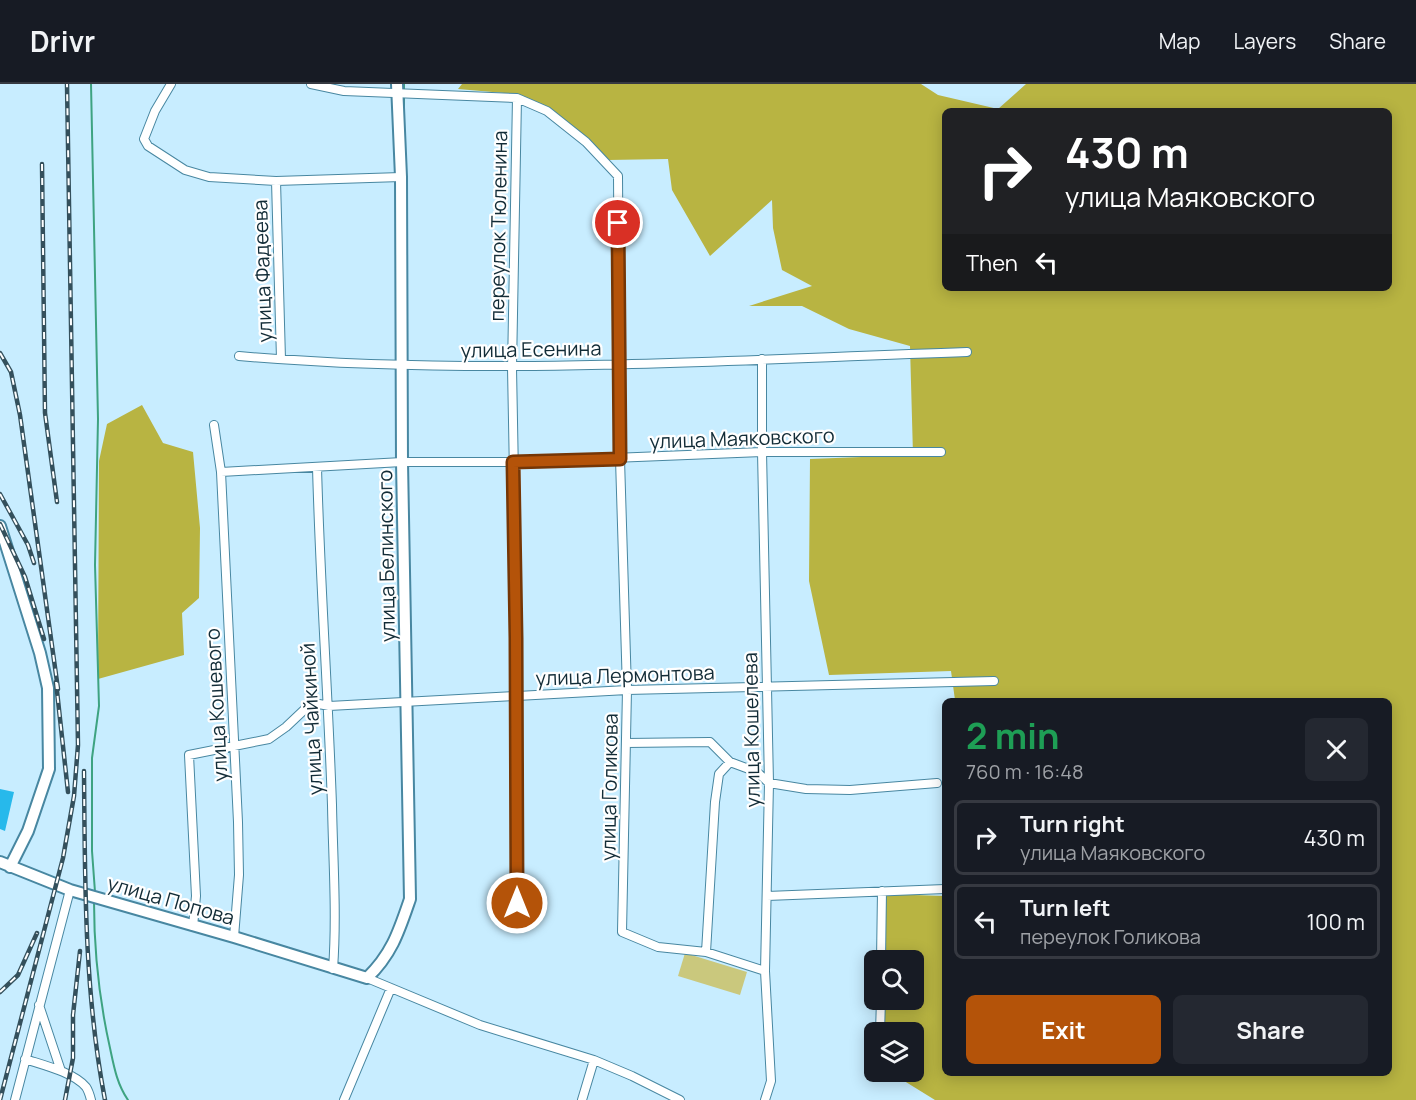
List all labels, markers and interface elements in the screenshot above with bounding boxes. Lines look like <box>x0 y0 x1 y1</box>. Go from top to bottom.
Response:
text: Drivr <box>30 22 95 60</box>
text: Map <box>1159 27 1200 55</box>
text: Layers <box>1233 27 1296 55</box>
text: Share <box>1329 27 1386 55</box>
text: 430 m <box>1065 123 1189 181</box>
street label: переулок Тюленина <box>483 130 513 322</box>
icon: right <box>966 132 1044 210</box>
text: улица Маяковского <box>1065 178 1315 215</box>
pin <box>592 197 643 248</box>
street label: улица Фадеева <box>246 199 278 343</box>
icon: arrive <box>601 206 634 239</box>
icon: left <box>1030 246 1063 279</box>
text: Then <box>966 248 1018 278</box>
street label: улица Есенина <box>460 334 602 364</box>
street label: улица Маяковского <box>649 421 835 455</box>
street label: улица Белинского <box>371 469 401 642</box>
street label: улица Кошевого <box>198 627 234 782</box>
street label: улица Чайкиной <box>294 642 328 796</box>
street label: улица Кошелева <box>736 652 766 808</box>
street label: улица Лермонтова <box>535 658 715 692</box>
text: 2 min <box>966 711 1060 760</box>
street label: улица Голикова <box>594 713 624 861</box>
button: close <box>1305 718 1368 781</box>
text: 760 m · 16:48 <box>966 758 1084 785</box>
text: Turn right <box>1020 809 1125 839</box>
icon: right <box>969 821 1002 854</box>
text: 430 m <box>1303 823 1365 853</box>
text: улица Маяковского <box>1020 839 1205 866</box>
street label: улица Попова <box>104 869 238 931</box>
position arrow <box>485 871 549 935</box>
text: Turn left <box>1020 893 1110 923</box>
icon: left <box>969 905 1002 938</box>
text: 100 m <box>1307 907 1365 937</box>
text: переулок Голикова <box>1020 923 1201 950</box>
map controls <box>864 950 924 1082</box>
button: search <box>864 950 924 1010</box>
button: Exit <box>966 995 1161 1064</box>
button: Share <box>1173 995 1368 1064</box>
button: layers <box>864 1022 924 1082</box>

